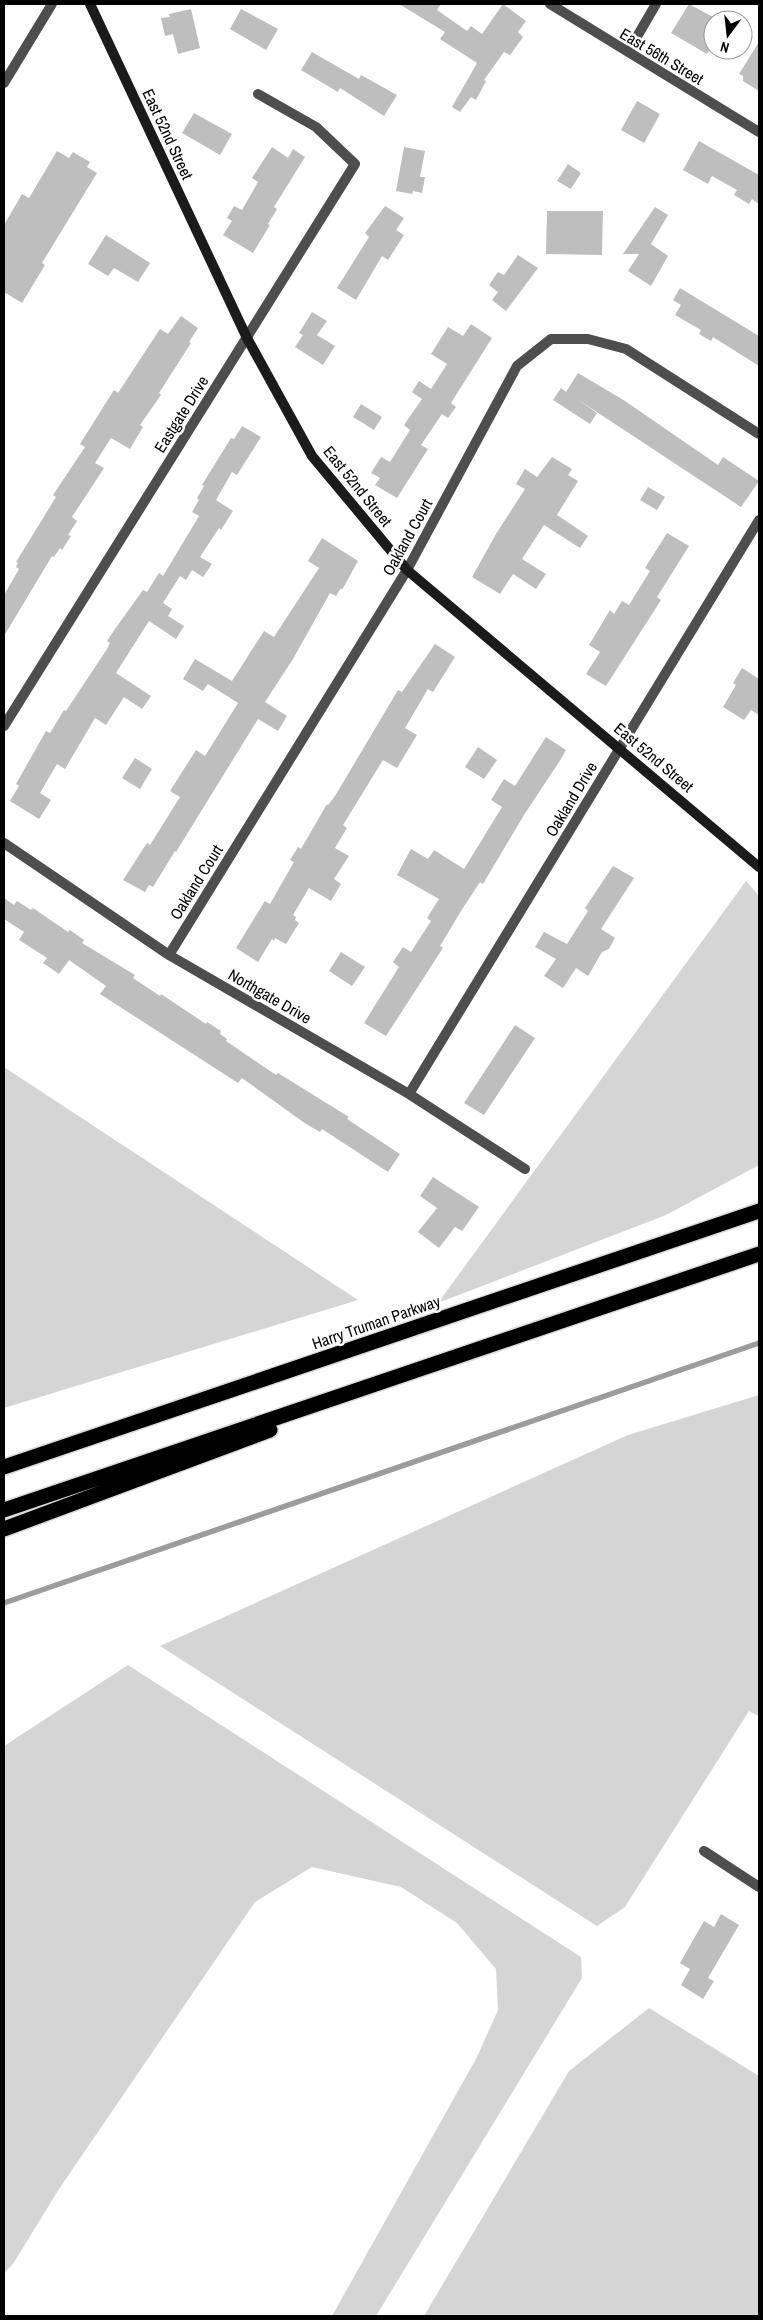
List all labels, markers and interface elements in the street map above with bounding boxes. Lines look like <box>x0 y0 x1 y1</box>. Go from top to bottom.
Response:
north arrow <box>703 10 753 60</box>
street label: East 56th Street <box>616 22 708 90</box>
text: N <box>718 38 731 57</box>
street label: East 52nd Street <box>137 85 199 183</box>
street label: Eastgate Drive <box>149 371 213 457</box>
street label: East 52nd Street <box>319 441 398 531</box>
street label: Oakland Court <box>377 494 437 579</box>
street label: East 52nd Street <box>609 717 699 797</box>
street label: Oakland Drive <box>540 757 602 841</box>
street label: Oakland Court <box>164 840 228 924</box>
street label: Northgate Drive <box>224 963 316 1029</box>
street label: Harry Truman Parkway <box>309 1290 443 1354</box>

